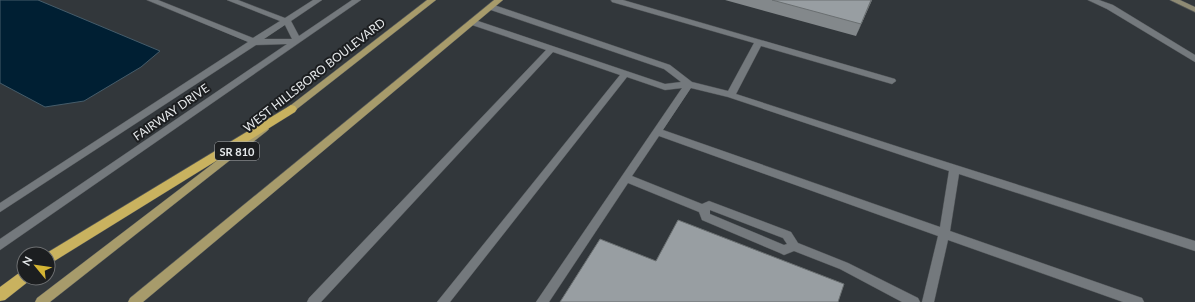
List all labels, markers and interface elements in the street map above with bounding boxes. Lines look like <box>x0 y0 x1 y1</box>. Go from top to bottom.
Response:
street label: WEST HILLSBORO BOULEVARD <box>240 15 388 135</box>
street label: FAIRWAY DRIVE <box>130 80 212 144</box>
road number: SR 810 <box>215 142 259 160</box>
north arrow <box>16 246 56 286</box>
text: N <box>19 254 35 268</box>

